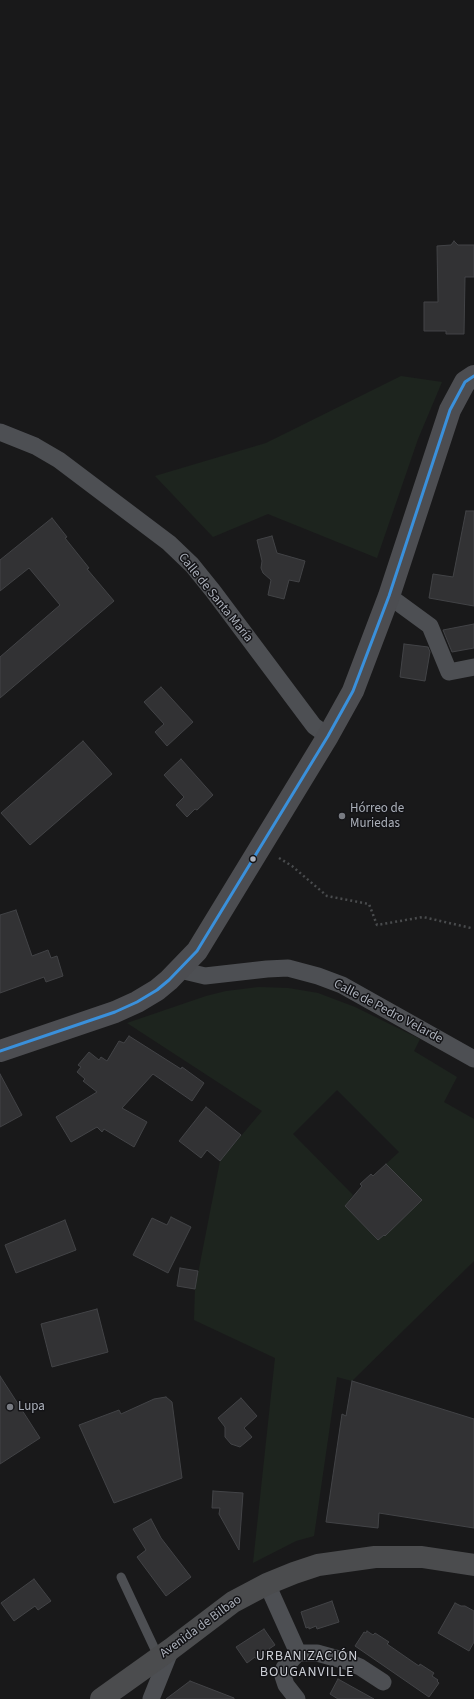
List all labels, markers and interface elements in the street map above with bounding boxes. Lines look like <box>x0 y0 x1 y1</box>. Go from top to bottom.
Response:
street label: Calle de Santa María <box>174 550 256 646</box>
place label: Hórreo de Muriedas <box>350 801 404 832</box>
marker: Hórreo de Muriedas <box>337 811 347 821</box>
unlabelled marker <box>248 854 258 864</box>
street label: Calle de Pedro Velarde <box>331 977 445 1047</box>
place label: Lupa <box>18 1399 45 1415</box>
marker: Lupa <box>5 1402 15 1412</box>
street label: Avenida de Bilbao <box>157 1592 245 1662</box>
district label: URBANIZACIÓN BOUGANVILLE <box>256 1649 358 1682</box>

